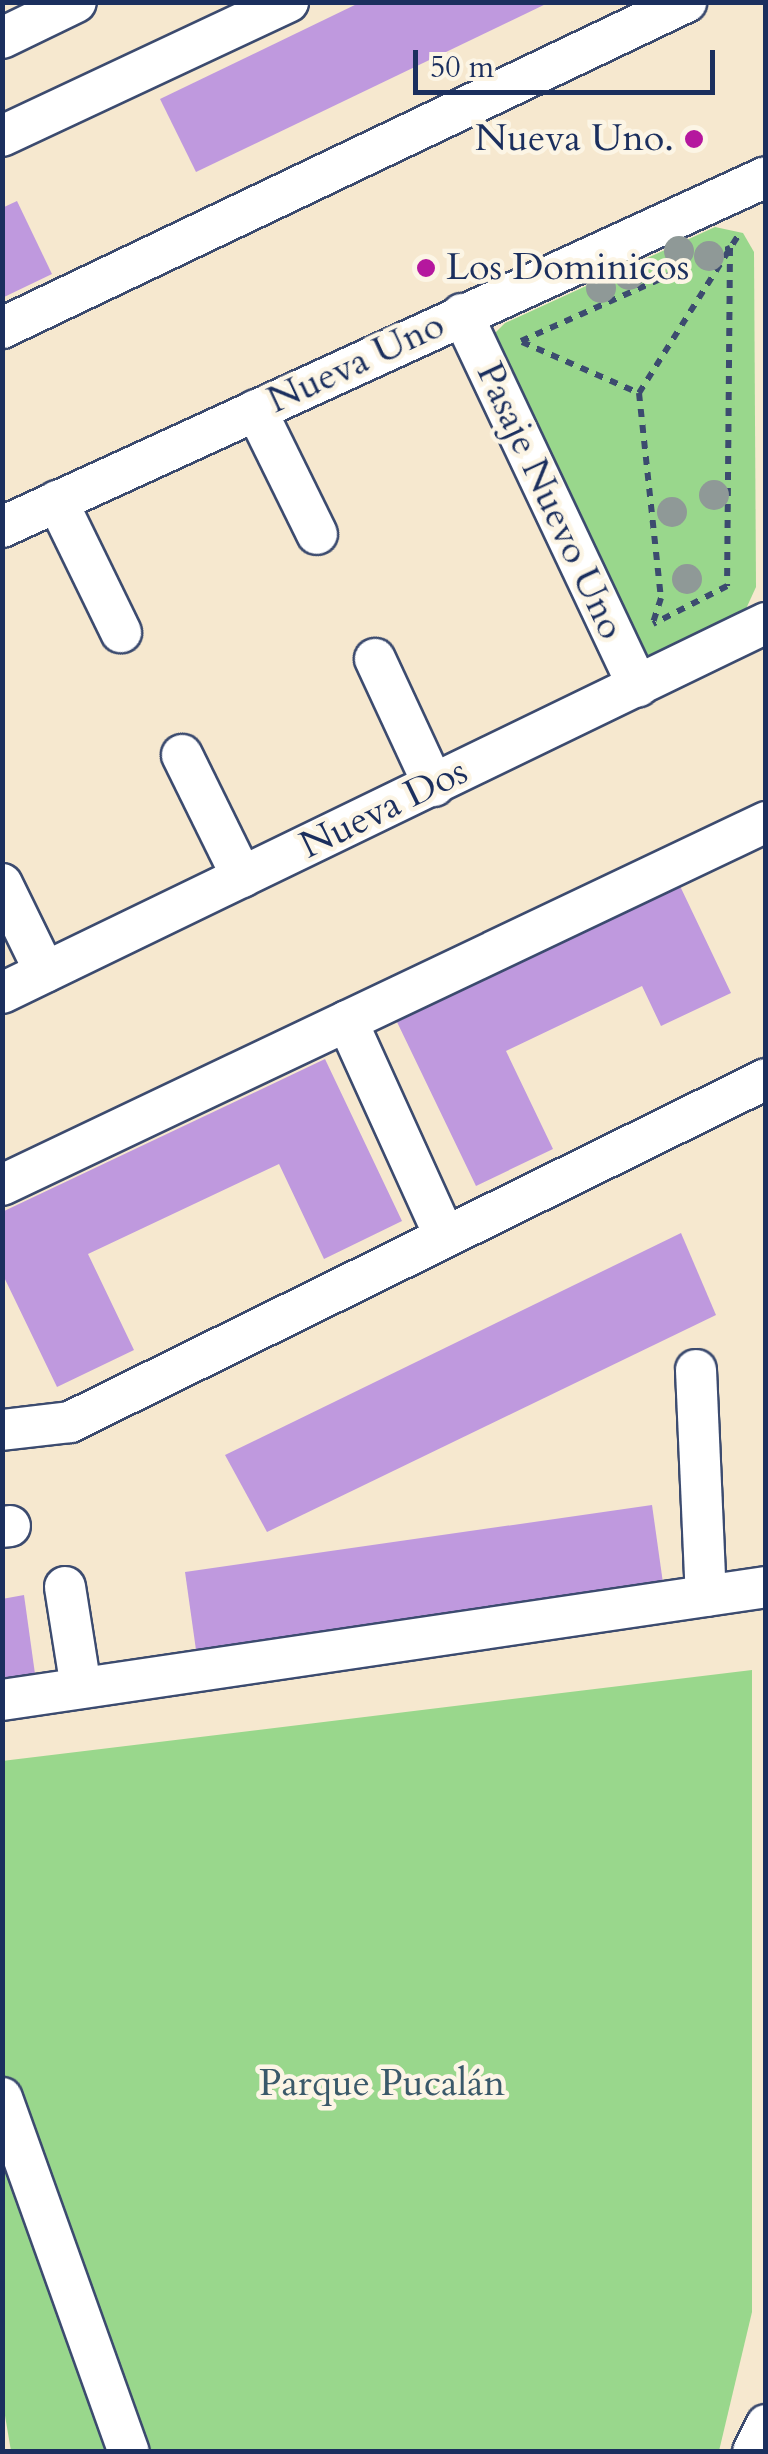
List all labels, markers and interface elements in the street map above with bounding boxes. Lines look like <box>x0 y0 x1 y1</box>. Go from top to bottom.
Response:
scale bar <box>418 30 720 92</box>
text: 50 m <box>430 47 494 88</box>
place label: Nueva Uno. <box>475 116 674 162</box>
marker: Nueva Uno. <box>683 128 705 150</box>
place label: Los Dominicos <box>446 245 690 291</box>
marker: Los Dominicos <box>415 257 437 279</box>
street label: Nueva Uno <box>260 302 452 424</box>
street label: Pasaje Nuevo Uno <box>466 355 634 647</box>
street label: Nueva Dos <box>293 749 475 869</box>
park label: Parque Pucalán <box>259 2061 505 2107</box>

